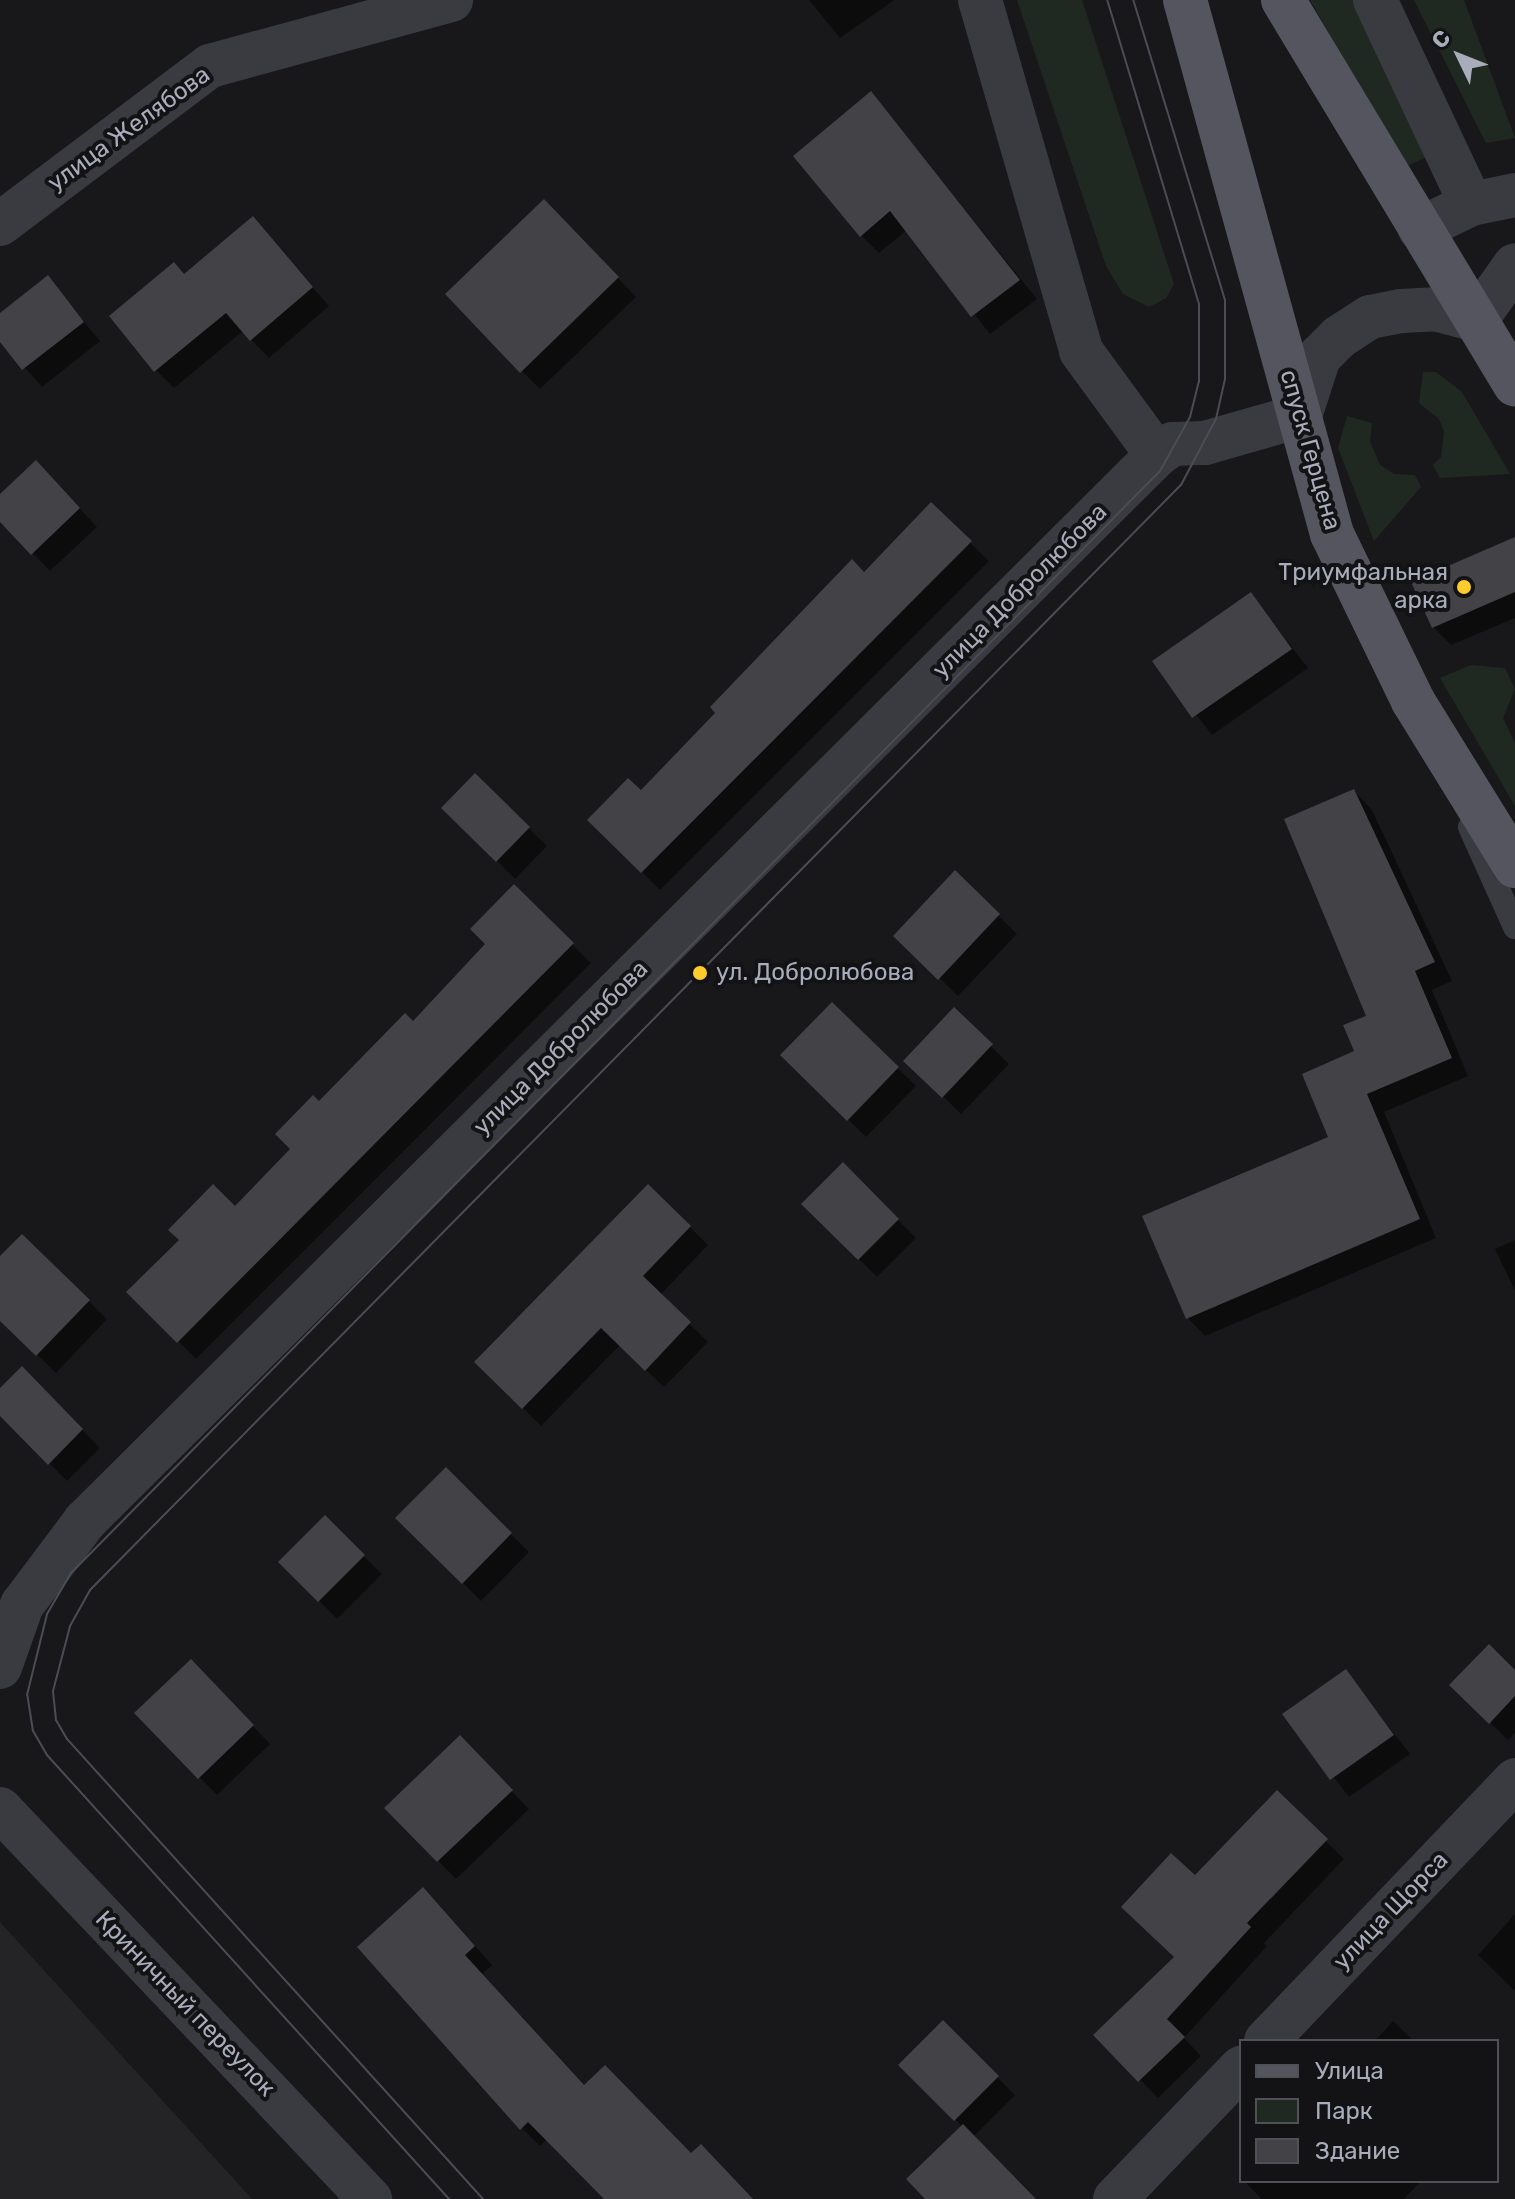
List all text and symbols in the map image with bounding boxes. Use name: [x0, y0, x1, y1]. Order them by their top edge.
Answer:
north arrow: [1419, 16, 1499, 96]
text: С: [1426, 24, 1456, 54]
street label: улица Желябова: [42, 60, 216, 198]
street label: спуск Герцена: [1273, 366, 1347, 534]
street label: улица Добролюбова: [927, 498, 1113, 684]
place label: Триумфальная арка: [1278, 559, 1448, 615]
marker: Триумфальная арка: [1455, 578, 1473, 596]
street label: улица Добролюбова: [468, 955, 654, 1141]
place label: ул. Добролюбова: [716, 959, 914, 987]
marker: ул. Добролюбова: [691, 964, 709, 982]
street label: улица Щорса: [1328, 1846, 1454, 1976]
street label: Криничный переулок: [89, 1905, 281, 2103]
legend: [1239, 2039, 1499, 2183]
text: Улица: [1315, 2057, 1384, 2085]
text: Парк: [1315, 2097, 1373, 2125]
text: Здание: [1315, 2137, 1400, 2165]

